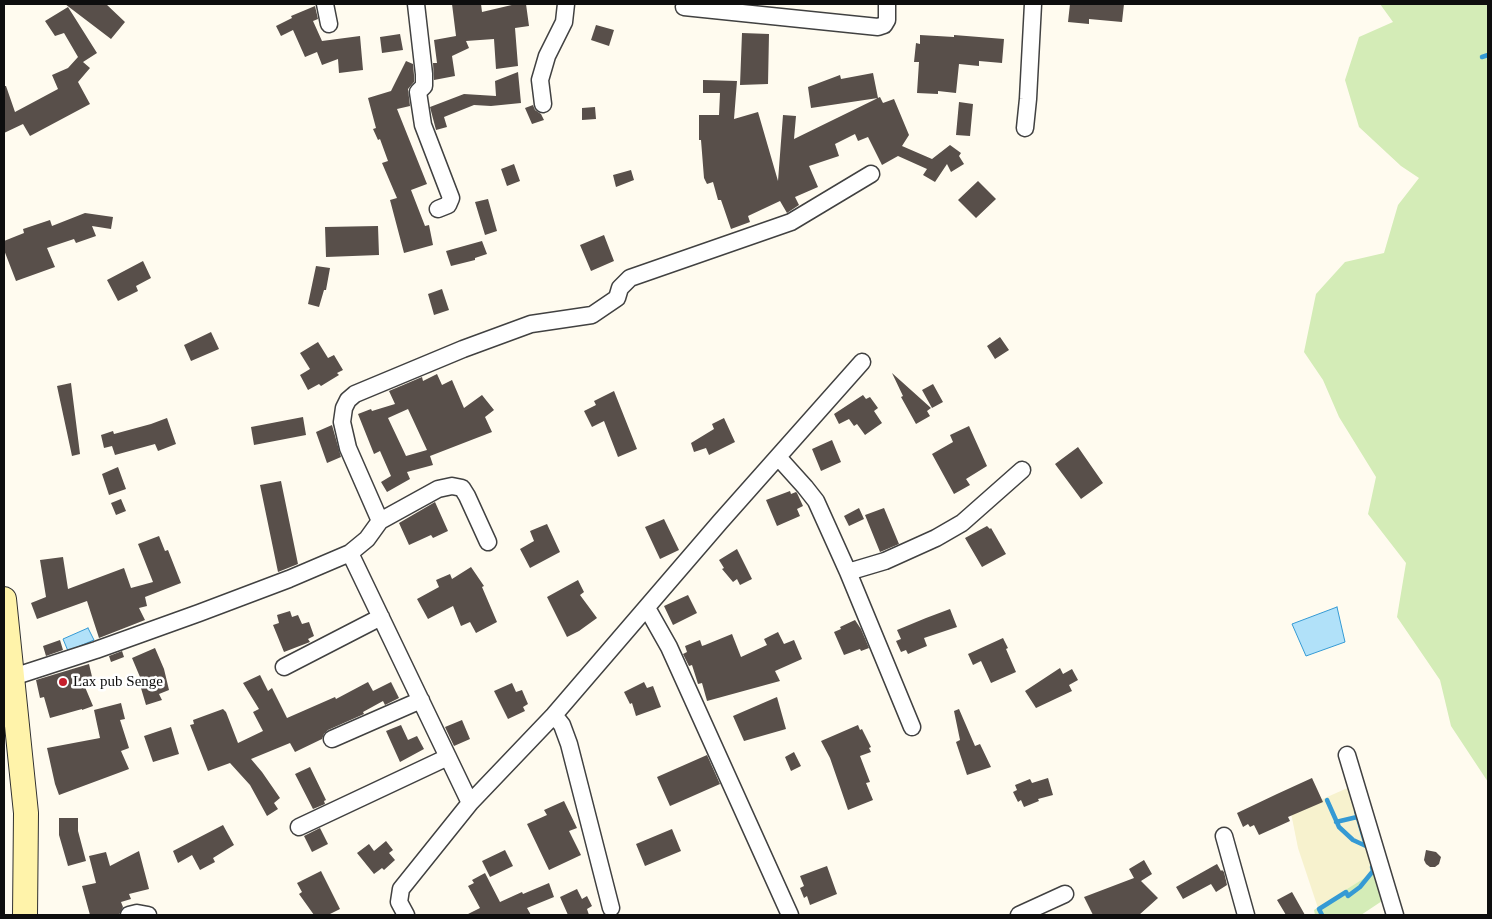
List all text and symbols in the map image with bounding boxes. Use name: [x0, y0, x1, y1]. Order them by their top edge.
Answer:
place label: Lax pub Senge: [73, 673, 163, 691]
marker: Lax pub Senge: [57, 676, 69, 688]

